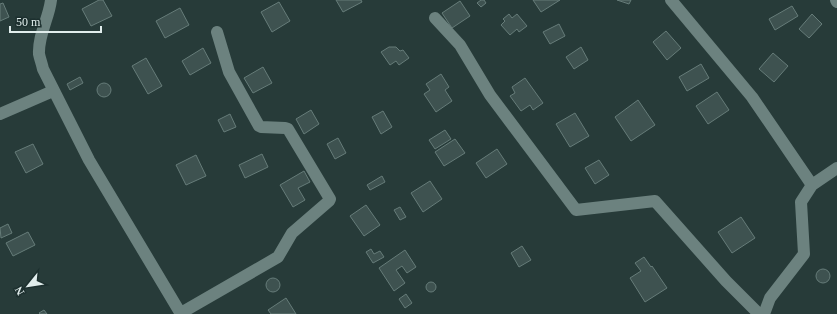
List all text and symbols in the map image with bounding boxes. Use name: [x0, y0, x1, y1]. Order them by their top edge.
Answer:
scale bar: [10, 8, 101, 34]
text: 50 m: [16, 15, 41, 29]
north arrow: [8, 266, 48, 306]
text: N: [12, 285, 27, 297]

